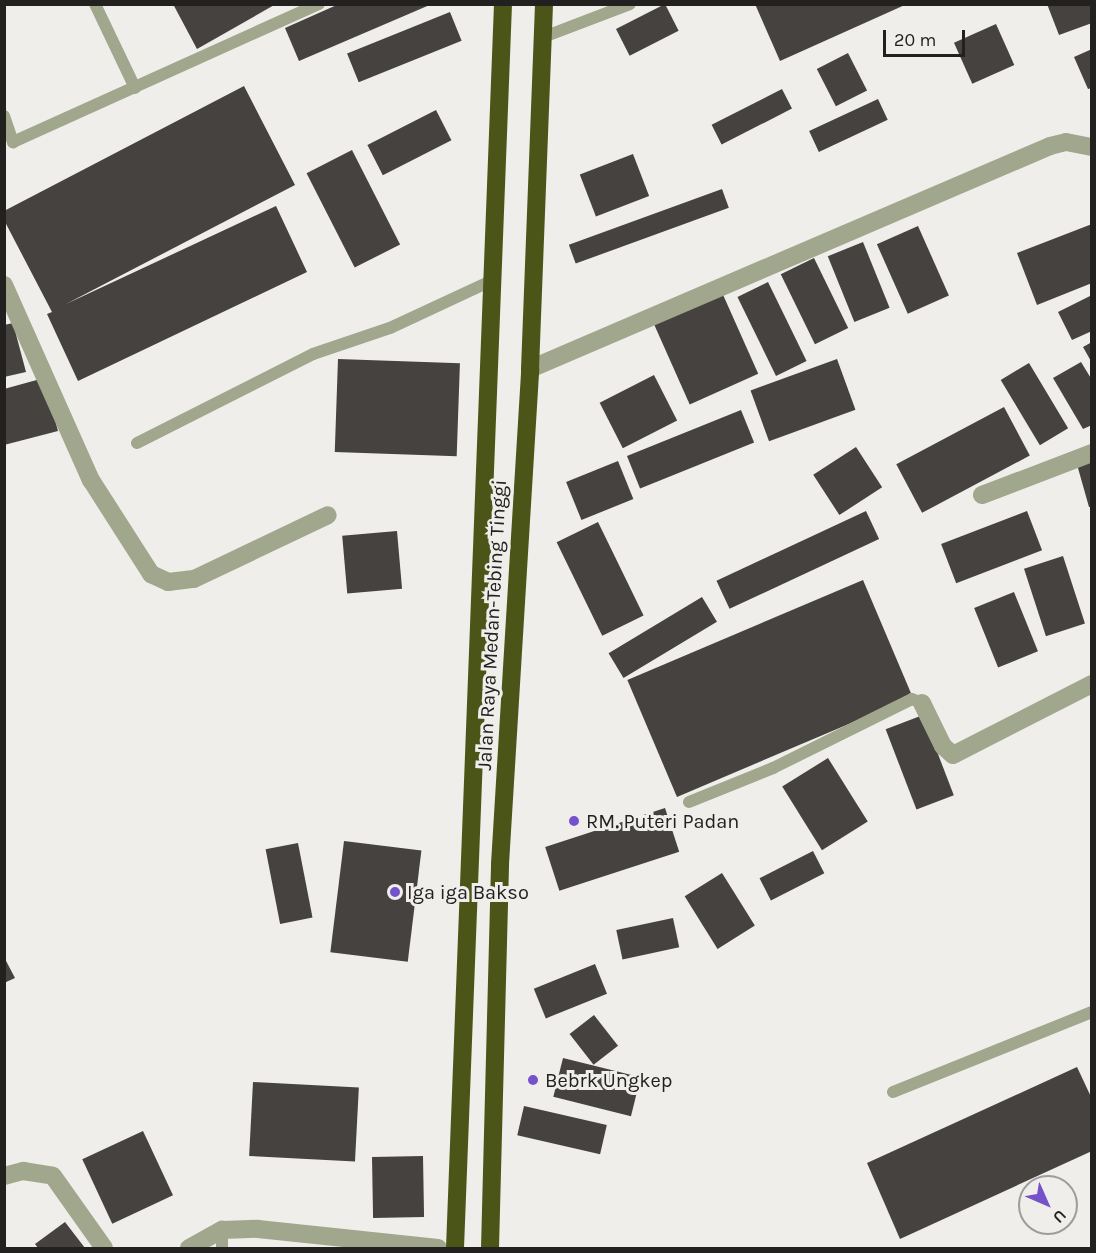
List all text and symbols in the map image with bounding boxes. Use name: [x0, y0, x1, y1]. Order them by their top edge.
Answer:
scale bar: [886, 18, 968, 56]
text: 20 m: [894, 29, 936, 51]
street label: Jalan Raya Medan-Tebing Tinggi: [472, 479, 512, 771]
place label: RM. Puteri Padan: [586, 809, 739, 833]
marker: RM. Puteri Padan: [567, 814, 581, 828]
place label: Iga iga Bakso: [407, 880, 529, 904]
marker: Iga iga Bakso: [388, 885, 402, 899]
place label: Bebrk Ungkep: [545, 1068, 672, 1092]
marker: Bebrk Ungkep: [526, 1073, 540, 1087]
north arrow: [1018, 1175, 1078, 1235]
text: U: [1049, 1206, 1070, 1227]

